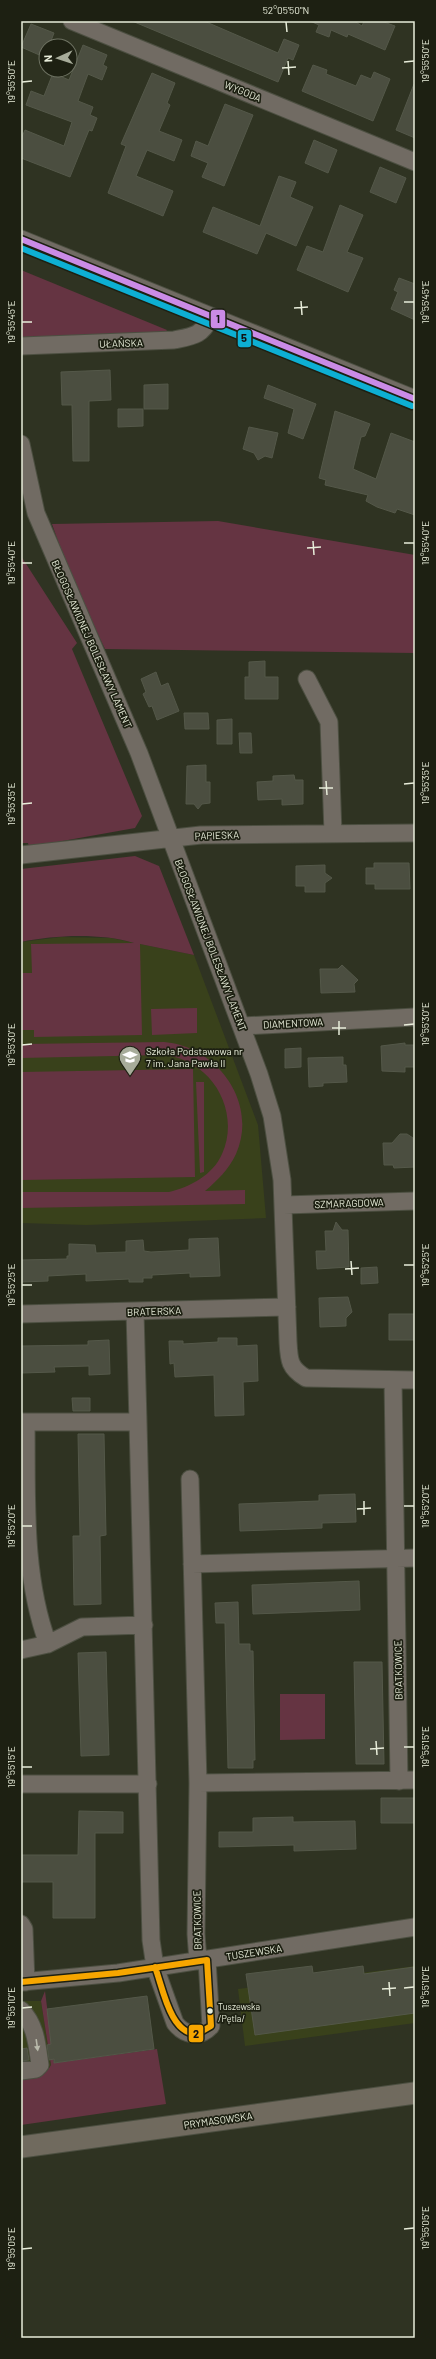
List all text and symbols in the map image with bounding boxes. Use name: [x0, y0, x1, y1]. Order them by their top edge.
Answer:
text: 52°05'50"N: [263, 4, 309, 16]
north arrow: [38, 38, 78, 78]
text: 19°55'50"E: [419, 39, 431, 83]
text: N: [41, 55, 54, 63]
text: 19°55'50"E: [5, 60, 17, 104]
street label: WYGODA: [223, 78, 263, 104]
text: 19°55'45"E: [419, 280, 431, 324]
text: 19°55'45"E: [5, 300, 17, 344]
line badge: 1: [210, 309, 226, 329]
text: 1: [216, 312, 220, 325]
line badge: 5: [237, 329, 252, 348]
text: 5: [241, 331, 247, 344]
street label: UŁAŃSKA: [99, 336, 143, 350]
text: 19°55'40"E: [419, 521, 431, 565]
text: 19°55'40"E: [5, 541, 17, 585]
street label: BŁOGOSŁAWIONEJ BOLESŁAWY LAMENT: [49, 558, 135, 730]
text: 19°55'35"E: [419, 761, 431, 805]
text: 19°55'35"E: [5, 782, 17, 826]
street label: PAPIESKA: [194, 828, 240, 842]
street label: BŁOGOSŁAWIONEJ BOLESŁAWY LAMENT: [173, 857, 249, 1033]
text: 19°55'30"E: [419, 1002, 431, 1046]
street label: DIAMENTOWA: [263, 1015, 323, 1031]
text: 19°55'30"E: [5, 1023, 17, 1067]
school or university icon: Szkoła Podstawowa nr 7 im. Jana Pawła II: [117, 1044, 143, 1077]
place label: Szkoła Podstawowa nr 7 im. Jana Pawła II: [146, 1045, 243, 1069]
street label: SZMARAGDOWA: [314, 1196, 384, 1210]
text: 19°55'25"E: [419, 1243, 431, 1287]
text: 19°55'25"E: [5, 1263, 17, 1307]
street label: BRATERSKA: [127, 1304, 181, 1318]
text: 19°55'20"E: [419, 1484, 431, 1528]
text: 19°55'20"E: [5, 1504, 17, 1548]
street label: BRATKOWICE: [391, 1640, 405, 1700]
text: 19°55'15"E: [419, 1726, 431, 1768]
text: 19°55'15"E: [5, 1746, 17, 1788]
street label: BRATKOWICE: [190, 1890, 204, 1950]
street label: TUSZEWSKA: [225, 1942, 283, 1962]
text: 19°55'10"E: [419, 1966, 431, 2008]
text: 19°55'10"E: [5, 1987, 17, 2029]
place label: Tuszewska /Pętla/: [218, 2001, 260, 2024]
marker: Tuszewska /Pętla/: [205, 2006, 215, 2016]
line badge: 2: [188, 2024, 204, 2043]
text: 2: [193, 2027, 199, 2040]
one-way arrow: [34, 2039, 40, 2051]
street label: PRYMASOWSKA: [183, 2109, 253, 2131]
text: 19°55'05"E: [419, 2206, 431, 2250]
text: 19°55'05"E: [5, 2227, 17, 2271]

